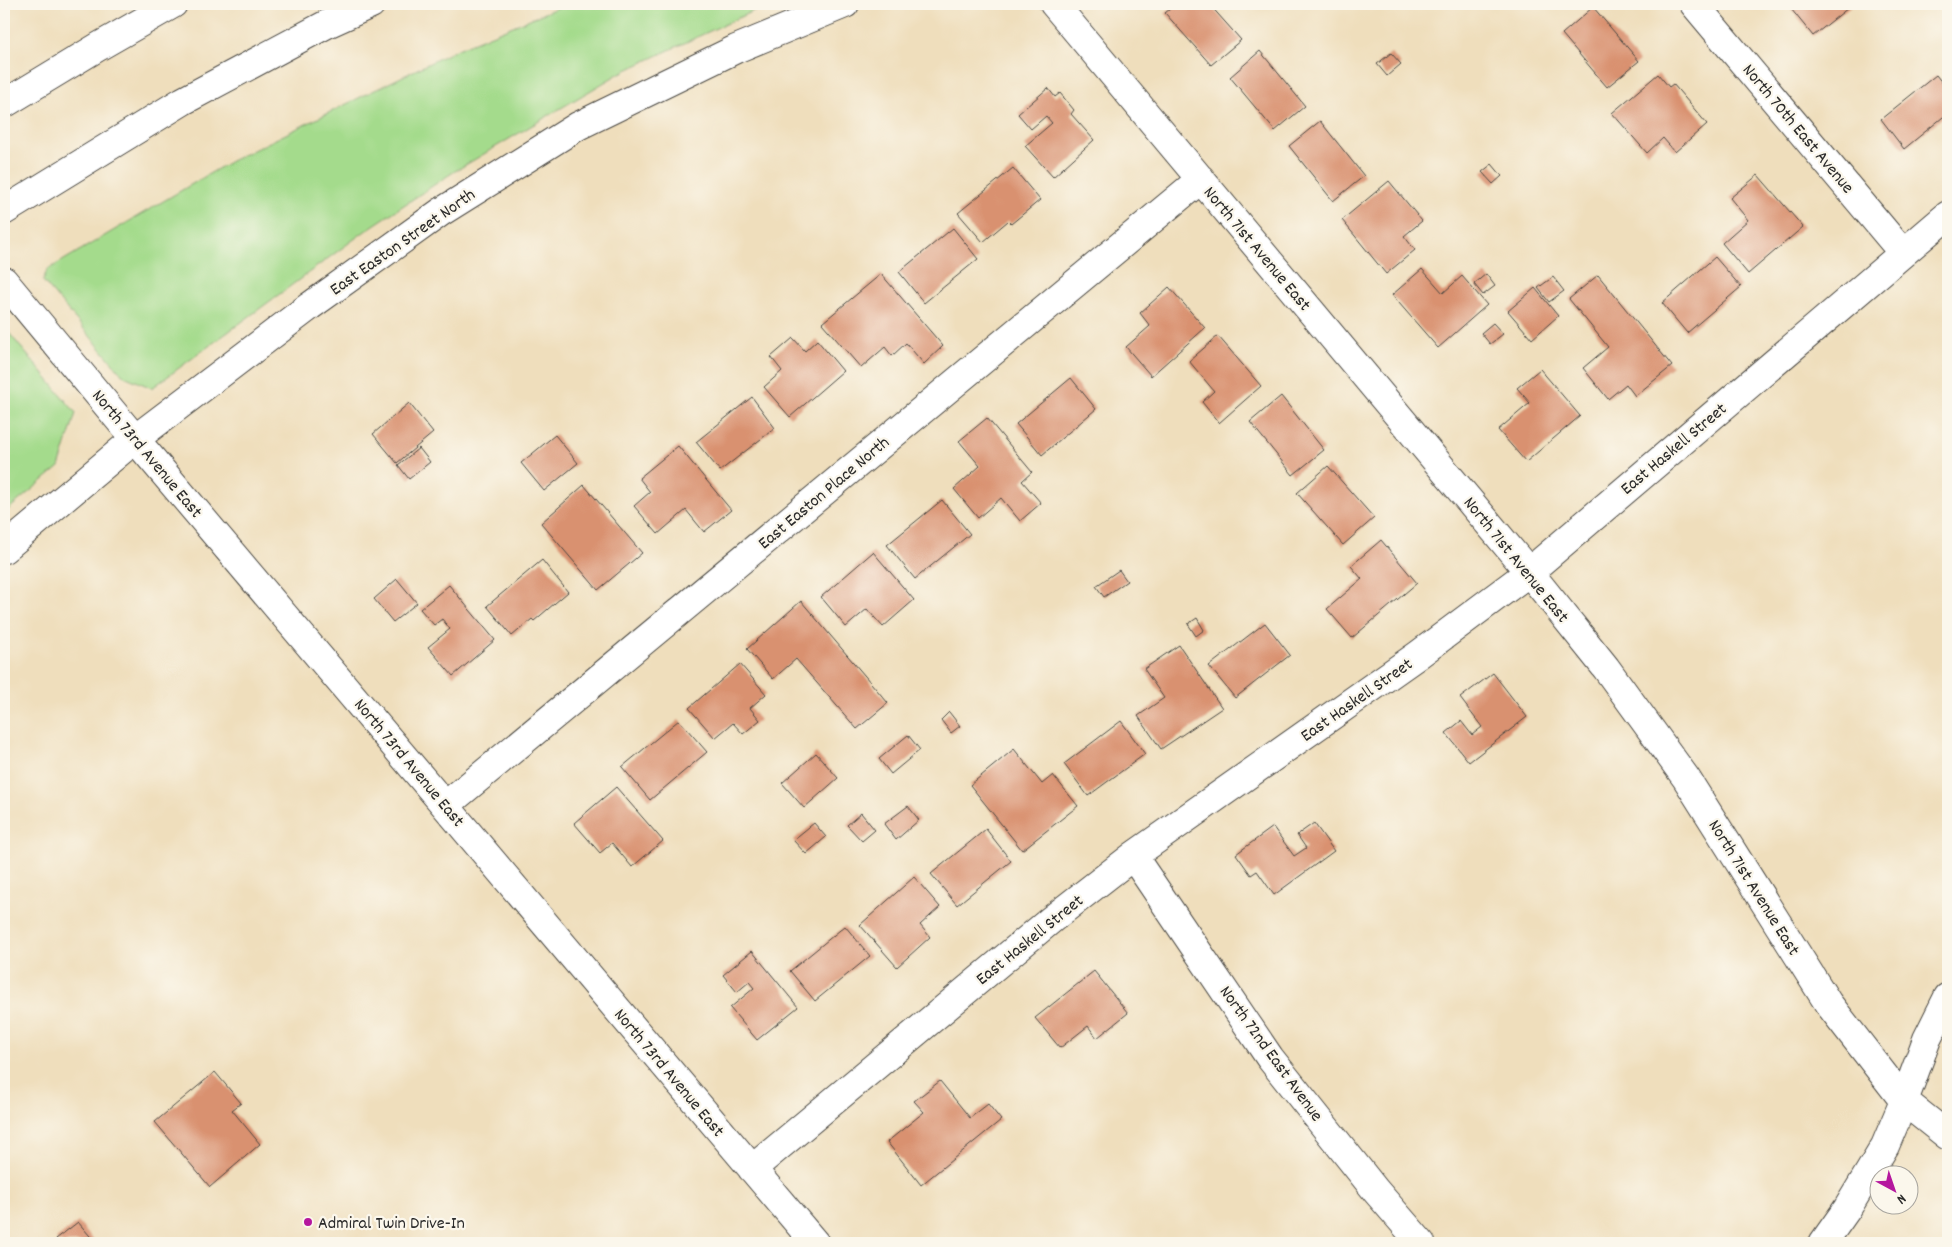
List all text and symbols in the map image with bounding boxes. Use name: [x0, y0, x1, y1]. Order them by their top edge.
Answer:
street label: North 70th East Avenue: [1735, 59, 1859, 200]
street label: North 71st Avenue East: [1196, 182, 1316, 318]
street label: East Easton Street North: [326, 183, 481, 303]
street label: North 73rd Avenue East: [85, 385, 208, 525]
street label: East Haskell Street: [1616, 398, 1733, 502]
street label: East Easton Place North: [753, 431, 896, 556]
street label: North 71st Avenue East: [1456, 492, 1574, 629]
street label: East Haskell Street: [1296, 653, 1419, 749]
street label: North 73rd Avenue East: [347, 694, 470, 834]
street label: North 71st Avenue East: [1701, 816, 1805, 961]
street label: East Haskell Street: [971, 889, 1090, 992]
street label: North 72nd East Avenue: [1212, 981, 1328, 1128]
street label: North 73rd Avenue East: [607, 1004, 730, 1144]
north arrow: [1870, 1164, 1920, 1214]
text: N: [1892, 1189, 1910, 1208]
place label: Admiral Twin Drive-In: [318, 1212, 465, 1237]
marker: Admiral Twin Drive-In: [302, 1216, 314, 1228]

